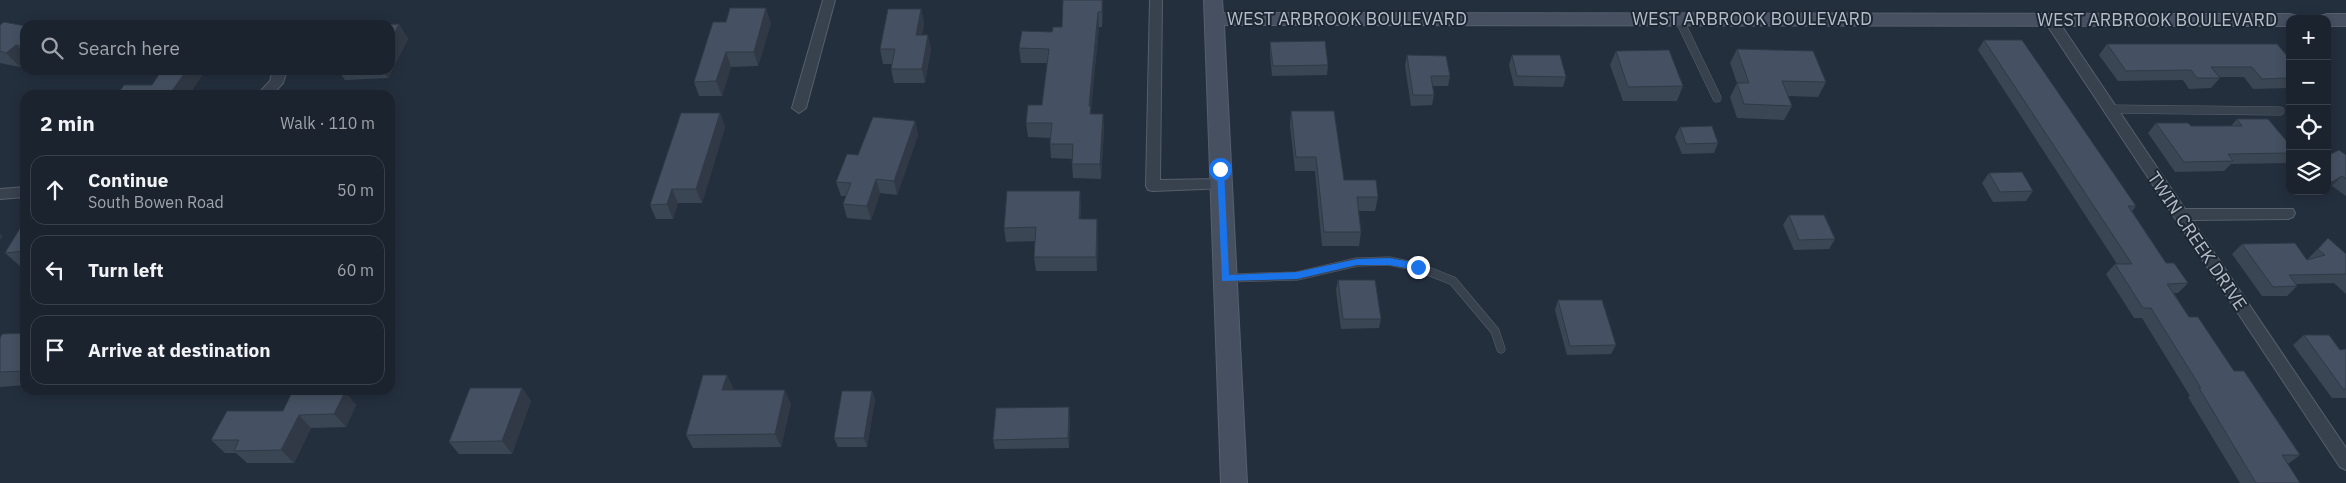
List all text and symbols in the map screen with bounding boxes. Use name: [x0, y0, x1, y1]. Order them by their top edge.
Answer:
street label: WEST ARBROOK BOULEVARD: [1227, 7, 1467, 30]
street label: WEST ARBROOK BOULEVARD: [1632, 7, 1872, 30]
street label: WEST ARBROOK BOULEVARD: [2037, 8, 2277, 31]
map controls: [2286, 15, 2331, 195]
button: +: [2286, 15, 2331, 60]
search box: [20, 20, 395, 75]
icon: search: [38, 34, 66, 62]
text: Search here: [78, 36, 180, 60]
button: −: [2286, 60, 2331, 105]
button: locate: [2286, 105, 2331, 150]
text: 2 min: [40, 109, 95, 137]
text: Walk · 110 m: [280, 113, 375, 133]
button: layers: [2286, 150, 2331, 195]
route start: [1209, 158, 1232, 181]
street label: TWIN CREEK DRIVE: [2142, 167, 2252, 314]
text: Continue: [88, 168, 168, 192]
icon: ahead: [41, 176, 69, 204]
text: 50 m: [337, 180, 374, 200]
text: South Bowen Road: [88, 192, 224, 212]
icon: left: [41, 256, 69, 284]
route end: [1407, 256, 1430, 279]
text: Turn left: [88, 258, 164, 282]
text: 60 m: [337, 260, 374, 280]
icon: arrive: [41, 336, 69, 364]
text: Arrive at destination: [88, 338, 271, 362]

